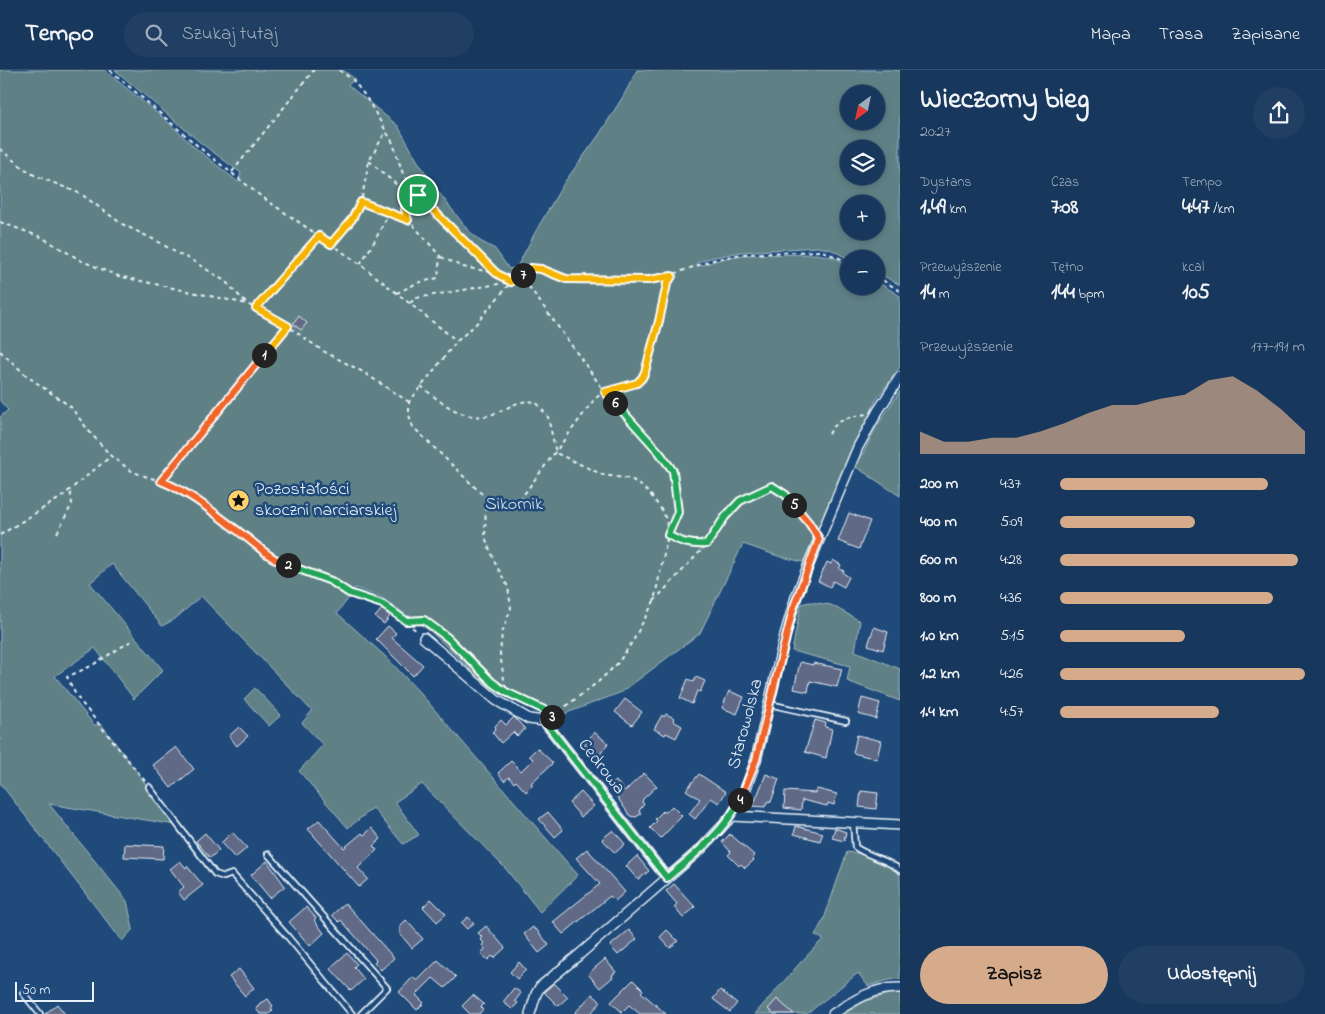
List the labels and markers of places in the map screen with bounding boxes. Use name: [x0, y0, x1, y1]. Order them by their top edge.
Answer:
pin: [397, 174, 439, 216]
pin: 7: [510, 262, 536, 288]
pin: 1: [252, 342, 276, 368]
pin: 6: [602, 390, 628, 416]
place label: Pozostałości skoczni narciarskiej: [255, 477, 397, 524]
place icon: Pozostałości skoczni narciarskiej: [227, 488, 251, 512]
pin: 5: [782, 492, 806, 518]
pin: 2: [276, 552, 300, 578]
pin: 3: [540, 704, 564, 730]
pin: 4: [728, 788, 752, 812]

